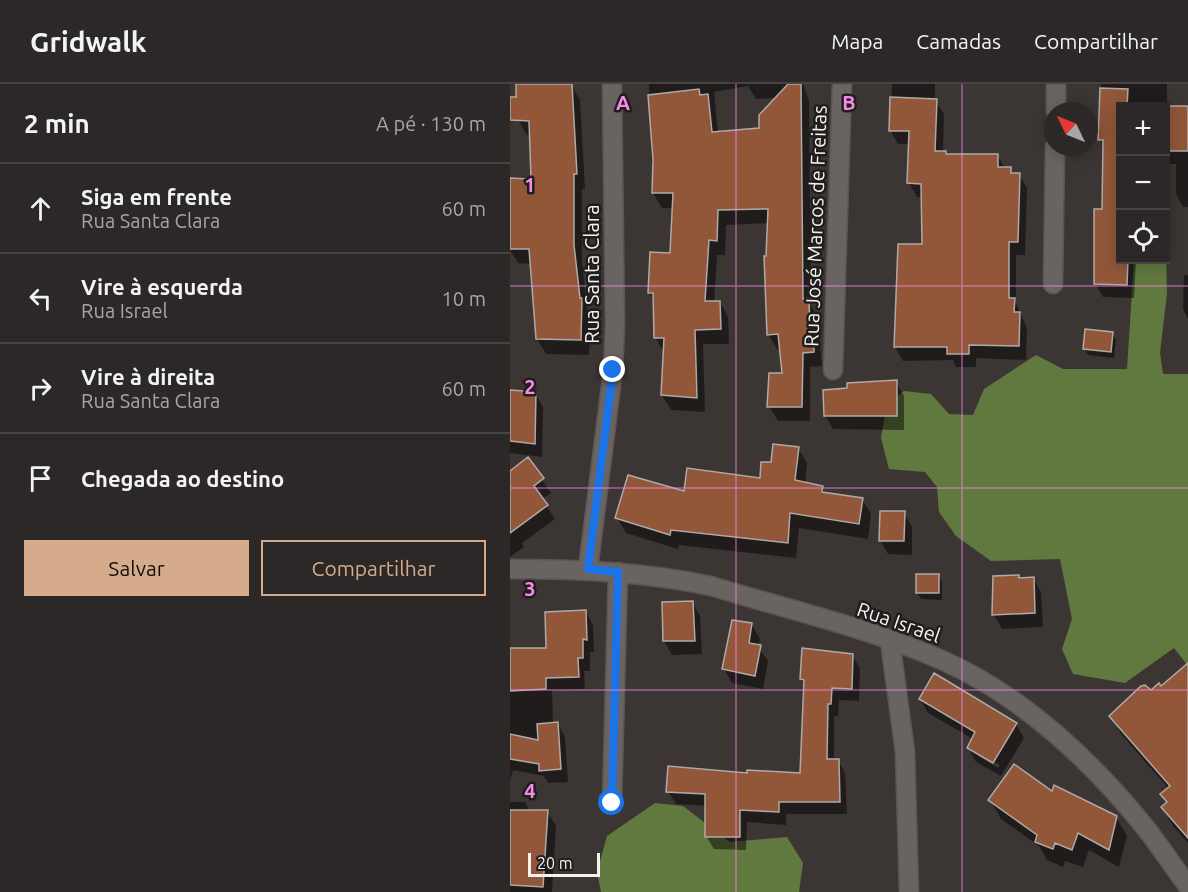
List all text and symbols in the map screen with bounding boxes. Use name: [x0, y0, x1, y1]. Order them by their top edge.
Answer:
text: Gridwalk: [30, 26, 147, 57]
text: Mapa: [831, 29, 883, 53]
text: Camadas: [916, 29, 1001, 53]
text: Compartilhar: [1034, 29, 1158, 53]
text: A: [616, 91, 630, 114]
text: B: [842, 91, 856, 114]
north arrow: [1044, 102, 1098, 156]
map controls: [1116, 102, 1170, 264]
button: +: [1116, 102, 1170, 156]
street label: Rua José Marcos de Freitas: [799, 105, 831, 347]
text: 2 min: [24, 109, 90, 138]
text: A pé · 130 m: [376, 112, 486, 135]
button: −: [1116, 156, 1170, 210]
text: 1: [524, 173, 536, 196]
text: Siga em frente: [81, 184, 232, 209]
icon: ahead: [24, 192, 57, 225]
text: 60 m: [442, 197, 486, 220]
street label: Rua Santa Clara: [580, 204, 603, 344]
text: Rua Santa Clara: [81, 209, 220, 232]
button: locate: [1116, 210, 1170, 264]
text: Vire à esquerda: [81, 274, 243, 299]
icon: left: [24, 282, 57, 315]
text: 10 m: [442, 287, 486, 310]
text: Rua Israel: [81, 299, 168, 322]
route end: [599, 356, 625, 382]
text: Vire à direita: [81, 364, 215, 389]
icon: right: [24, 372, 57, 405]
text: 2: [524, 375, 536, 398]
text: 60 m: [442, 377, 486, 400]
text: Rua Santa Clara: [81, 389, 220, 412]
icon: arrive: [24, 462, 57, 495]
text: Chegada ao destino: [81, 466, 284, 491]
button: Salvar: [24, 540, 249, 596]
button: Compartilhar: [261, 540, 486, 596]
text: 3: [524, 577, 536, 600]
street label: Rua Israel: [854, 597, 944, 647]
text: 4: [524, 779, 536, 802]
route start: [598, 789, 624, 815]
scale bar: [528, 850, 600, 878]
text: 20 m: [537, 854, 573, 872]

